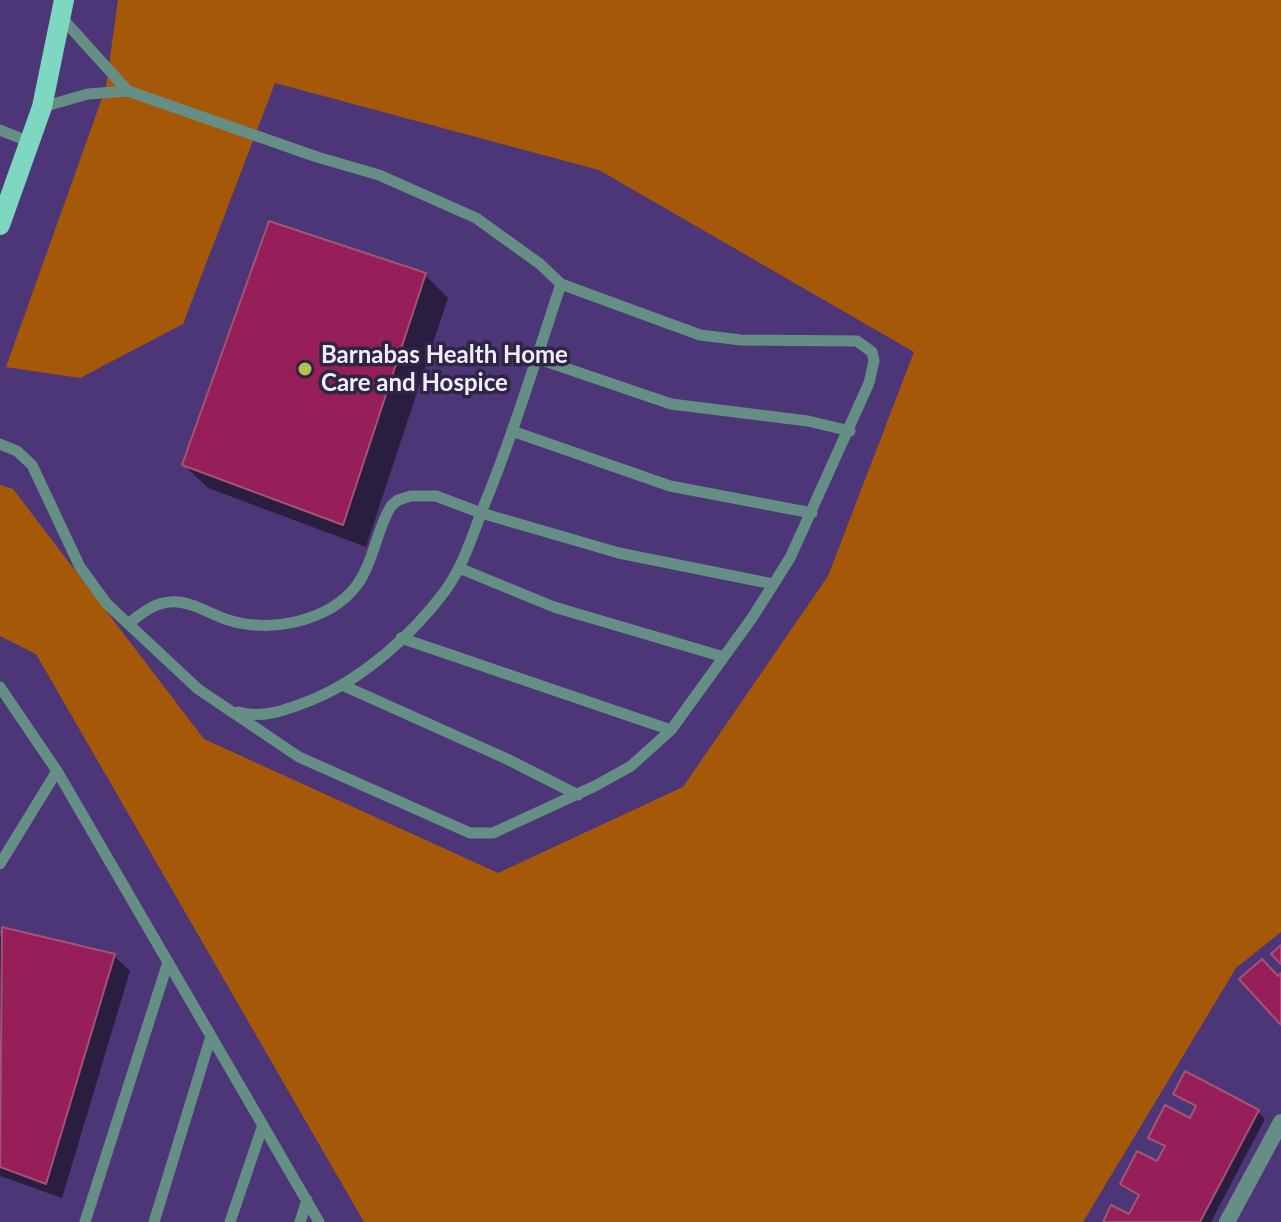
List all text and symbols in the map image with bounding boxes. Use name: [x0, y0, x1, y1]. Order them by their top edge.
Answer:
place label: Barnabas Health Home Care and Hospice: [321, 341, 568, 397]
marker: Barnabas Health Home Care and Hospice: [296, 360, 314, 378]

